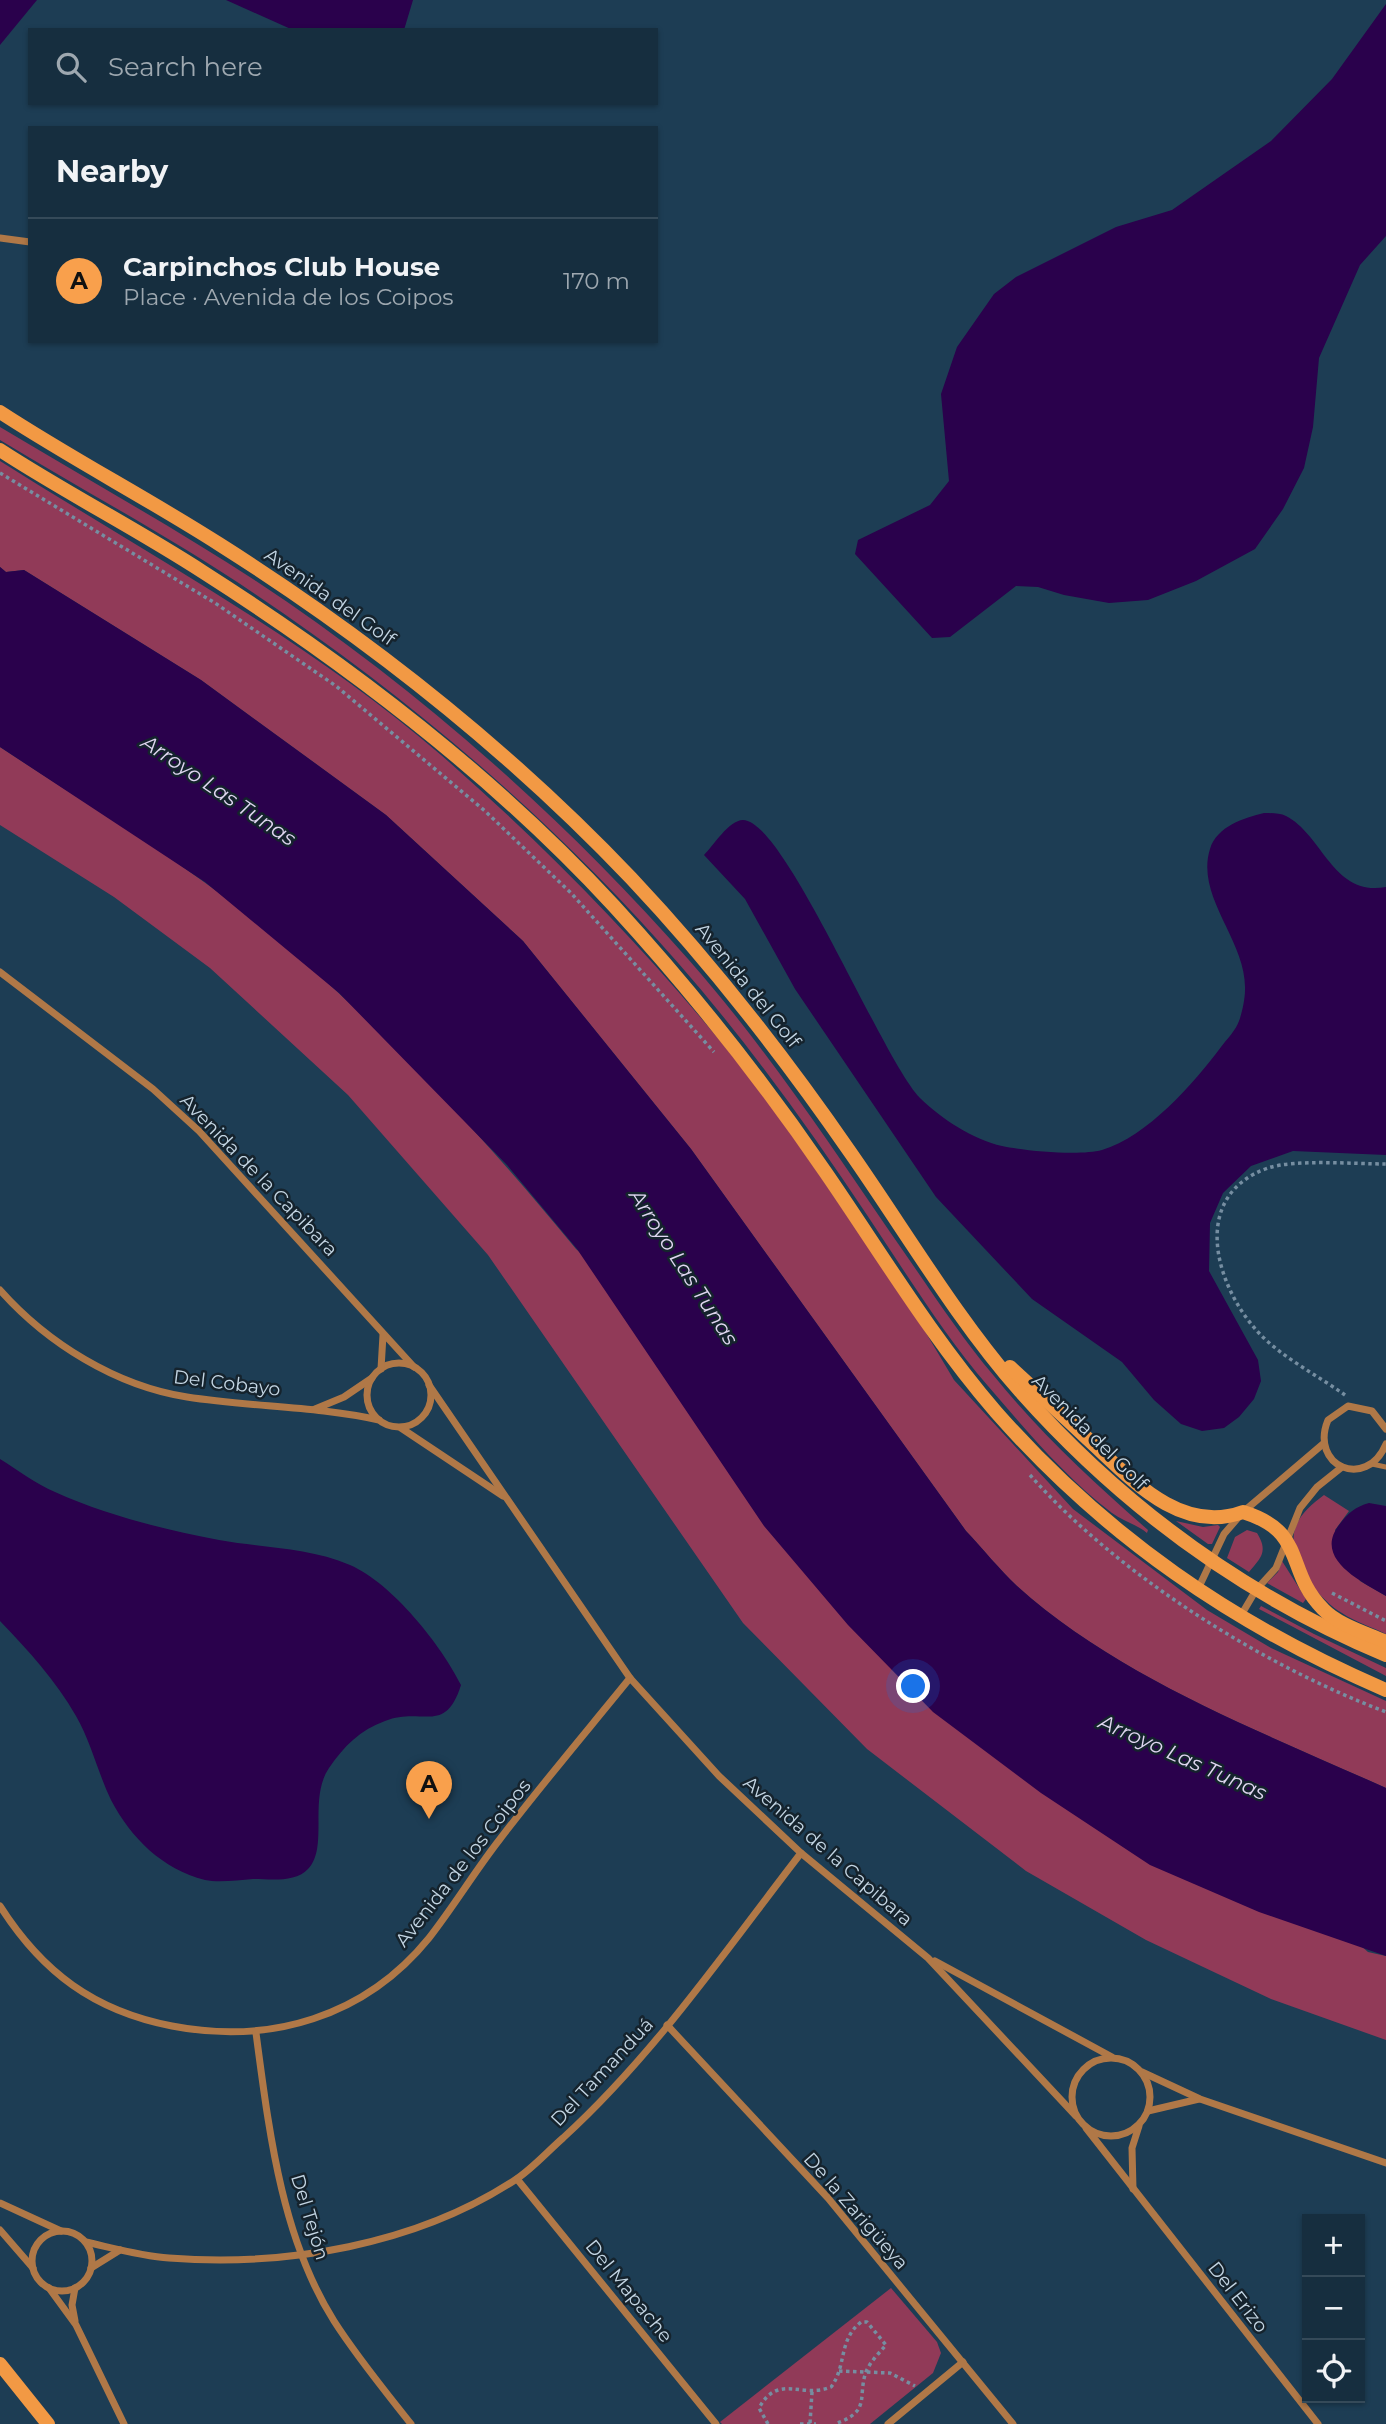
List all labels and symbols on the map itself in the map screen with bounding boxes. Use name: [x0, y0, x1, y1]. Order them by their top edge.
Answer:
street label: Avenida del Golf: [260, 543, 401, 652]
water label: Arroyo Las Tunas: [135, 728, 301, 851]
street label: Avenida del Golf: [691, 918, 806, 1053]
street label: Avenida de la Capibara: [175, 1089, 343, 1261]
water label: Arroyo Las Tunas: [623, 1183, 744, 1350]
street label: Del Cobayo: [172, 1365, 282, 1401]
street label: Avenida del Golf: [1027, 1369, 1154, 1496]
your location: [896, 1669, 930, 1703]
water label: Arroyo Las Tunas: [1093, 1708, 1271, 1805]
pin: A: [406, 1761, 452, 1819]
street label: Avenida de la Capibara: [739, 1771, 917, 1931]
street label: Avenida de los Coipos: [390, 1775, 536, 1951]
street label: Del Tamanduá: [546, 2013, 658, 2131]
street label: De la Zarigüeya: [799, 2148, 913, 2274]
street label: Del Tejón: [286, 2171, 334, 2263]
street label: Del Mapache: [581, 2235, 677, 2347]
street label: Del Erizo: [1203, 2257, 1273, 2337]

